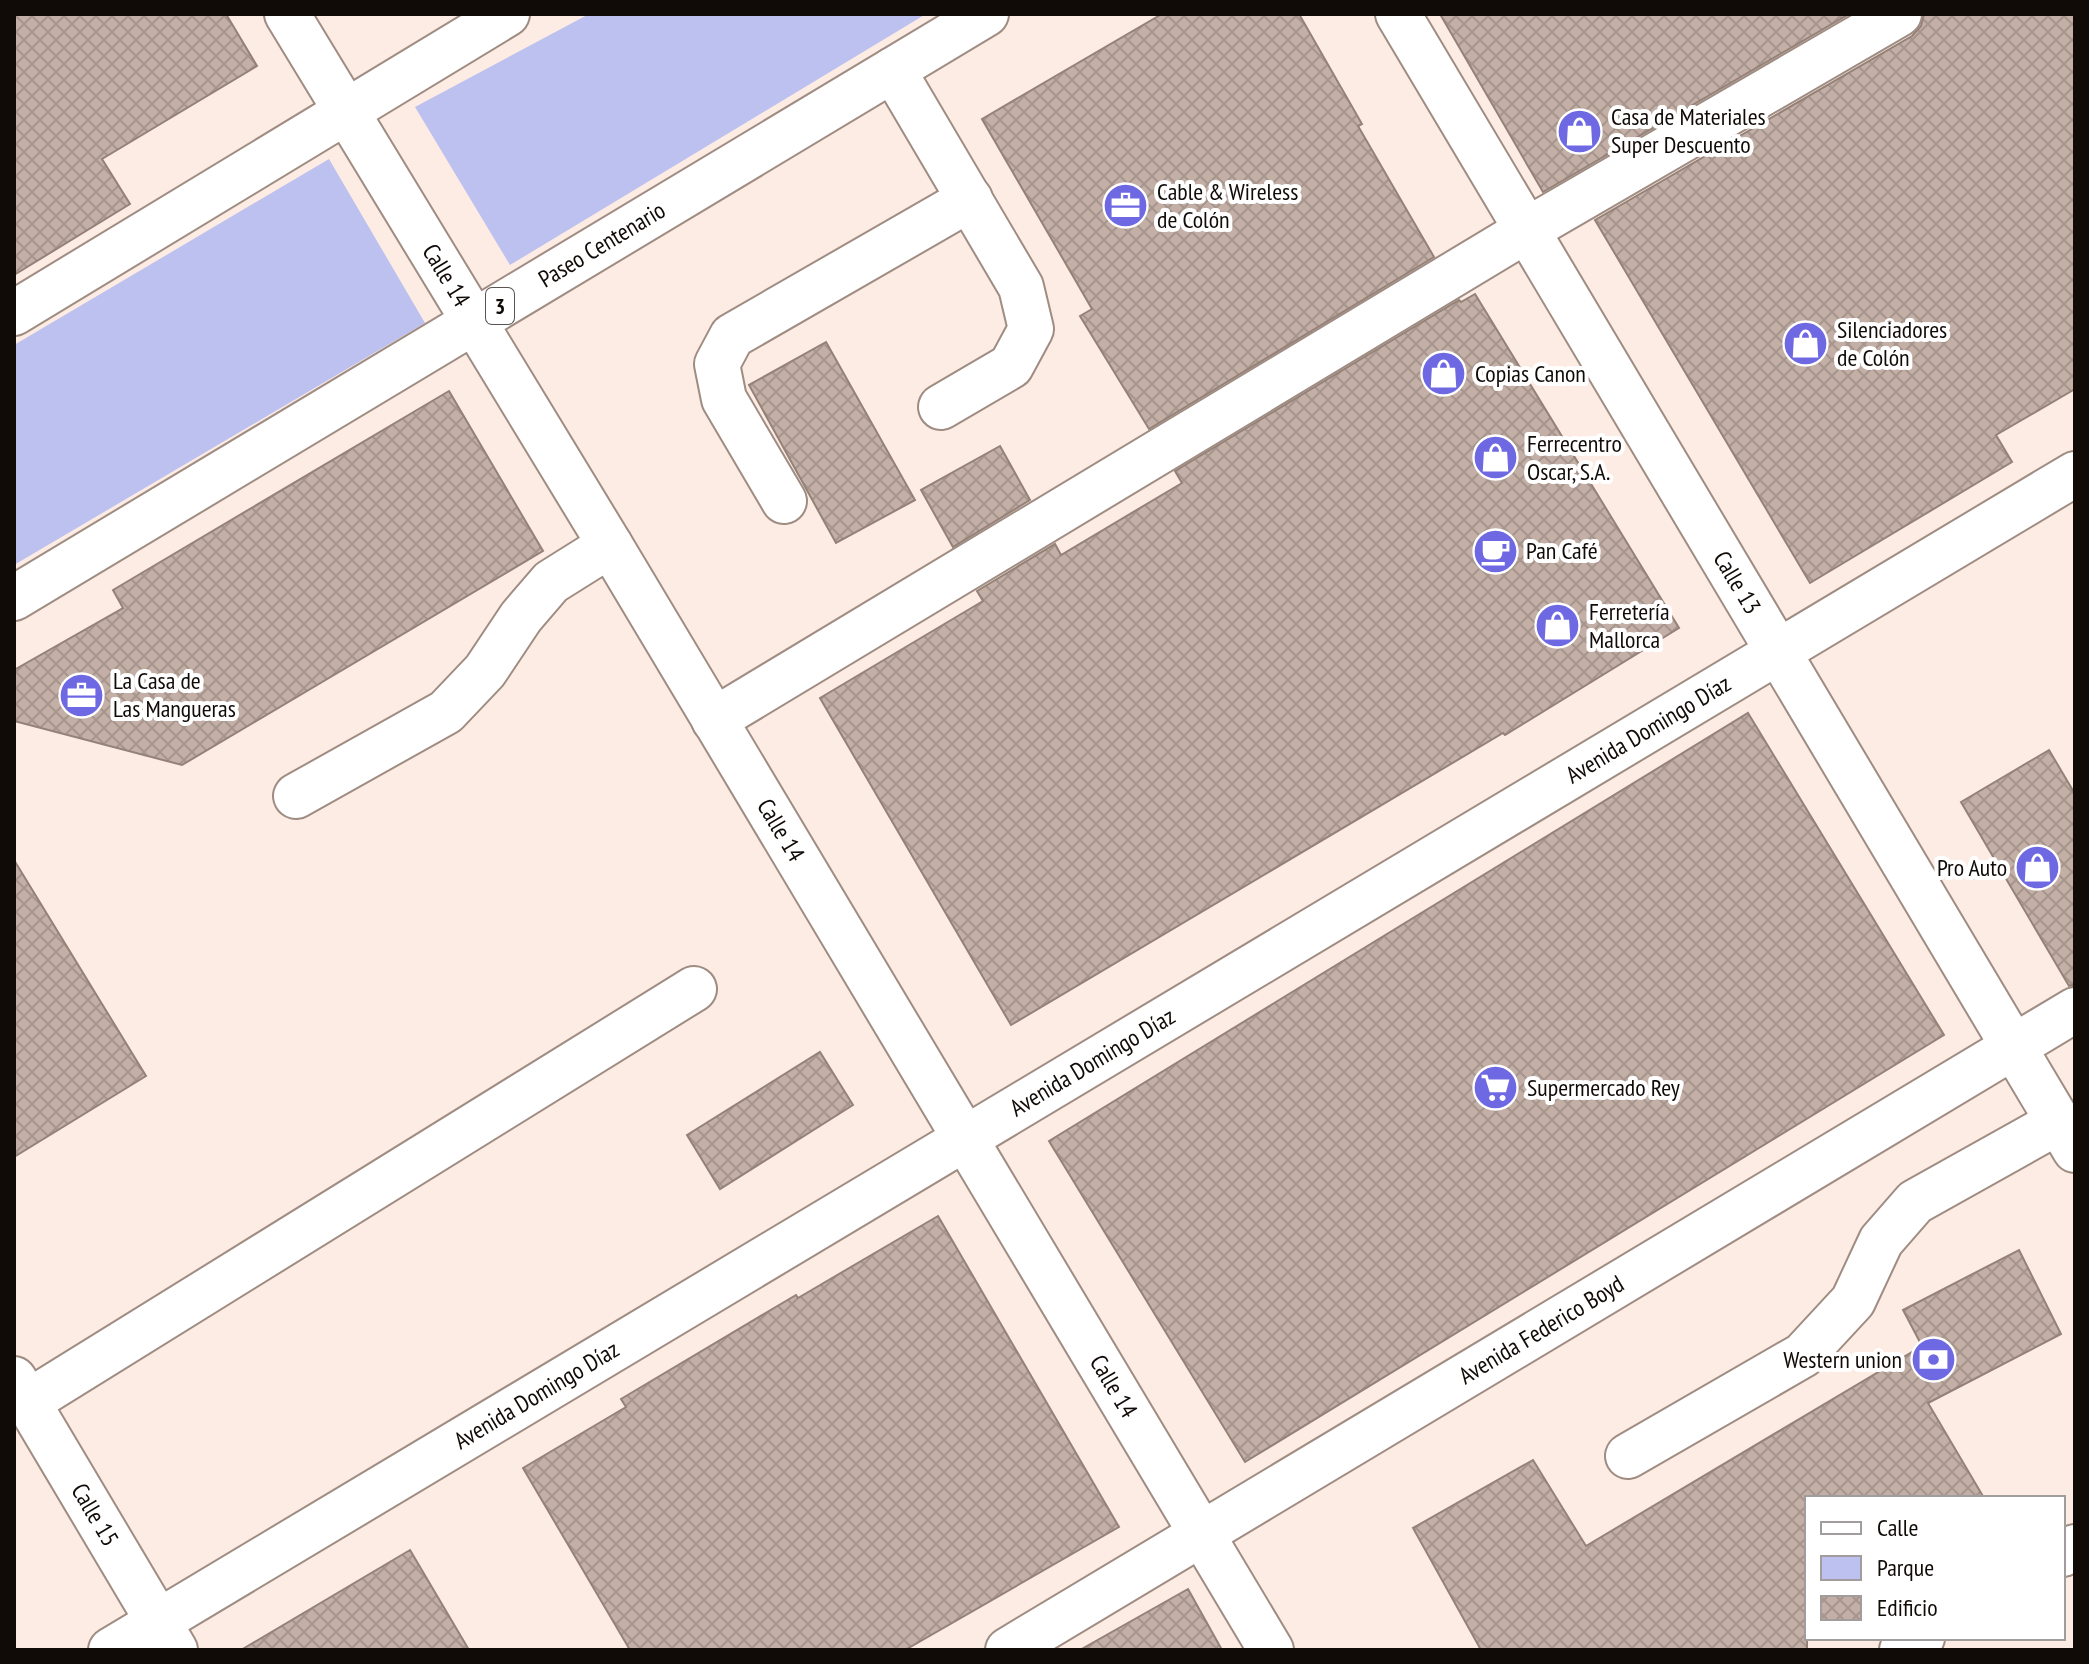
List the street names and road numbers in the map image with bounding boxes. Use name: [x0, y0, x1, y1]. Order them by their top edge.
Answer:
street label: Paseo Centenario: [533, 194, 671, 294]
street label: Calle 14: [416, 238, 477, 312]
road number: 3: [486, 288, 514, 324]
street label: Calle 13: [1707, 545, 1768, 620]
street label: Avenida Domingo Díaz: [1560, 668, 1736, 790]
street label: Calle 14: [750, 793, 812, 867]
street label: Avenida Domingo Díaz: [1004, 1001, 1180, 1123]
street label: Avenida Federico Boyd: [1453, 1268, 1629, 1391]
street label: Avenida Domingo Díaz: [448, 1333, 624, 1456]
street label: Calle 14: [1083, 1349, 1145, 1424]
street label: Calle 15: [64, 1477, 126, 1552]

